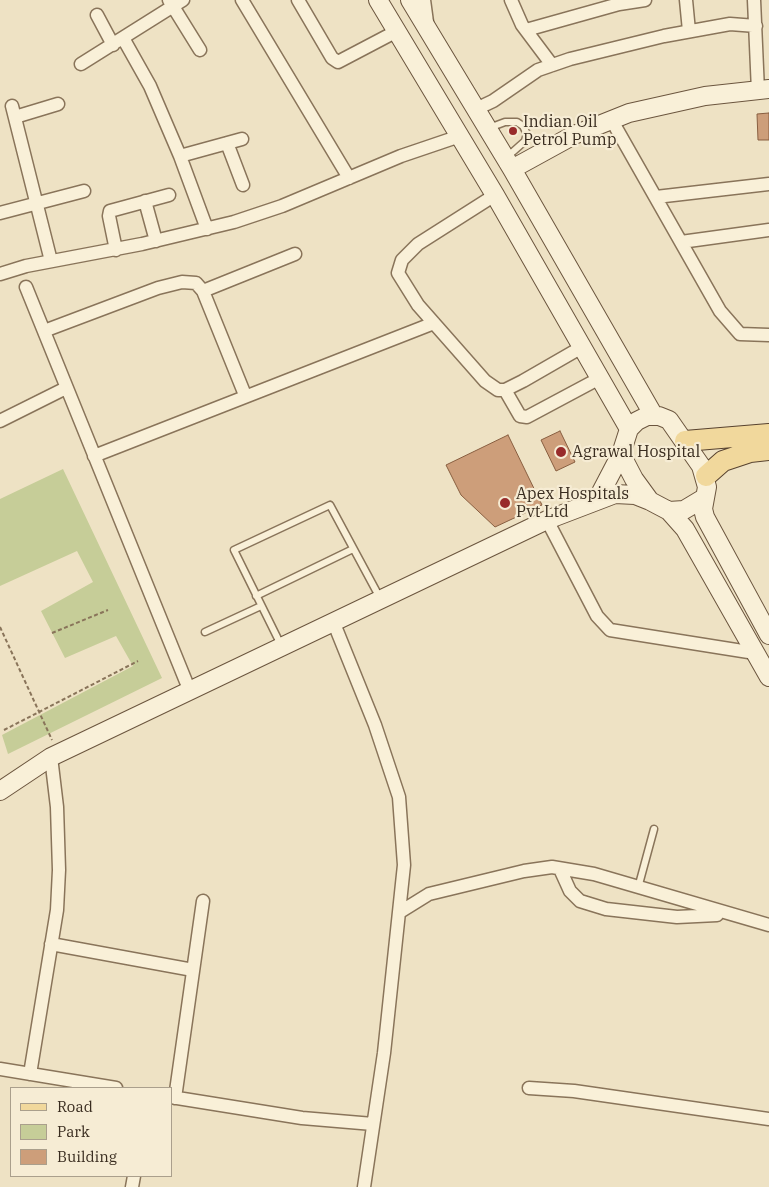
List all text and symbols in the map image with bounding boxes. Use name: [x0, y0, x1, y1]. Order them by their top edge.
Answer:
place label: Indian Oil Petrol Pump: [523, 112, 616, 150]
marker: Indian Oil Petrol Pump: [507, 125, 519, 137]
place label: Agrawal Hospital: [572, 442, 700, 462]
marker: Agrawal Hospital: [554, 445, 568, 459]
place label: Apex Hospitals Pvt Ltd: [516, 484, 629, 522]
marker: Apex Hospitals Pvt Ltd: [498, 496, 512, 510]
legend: [10, 1087, 172, 1177]
text: Road: [57, 1097, 93, 1116]
text: Park: [57, 1122, 90, 1141]
text: Building: [57, 1147, 117, 1166]

